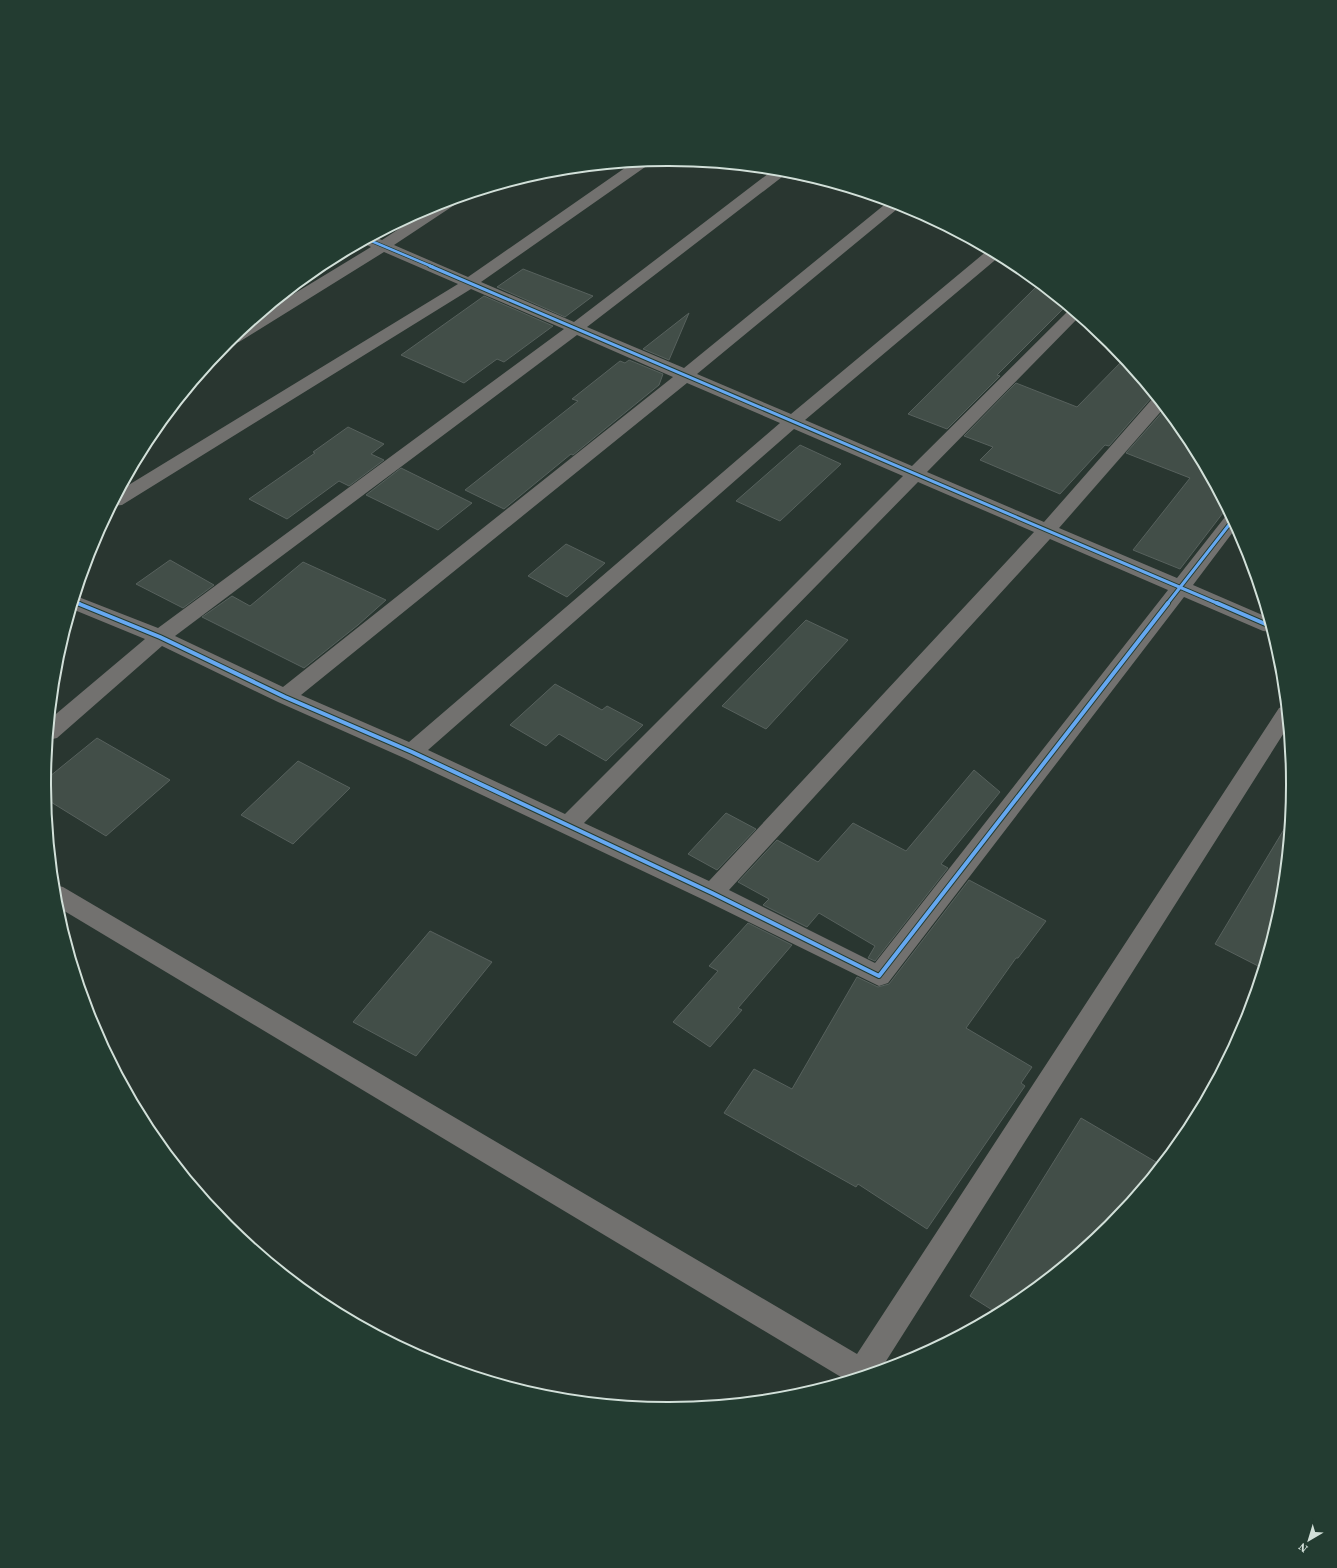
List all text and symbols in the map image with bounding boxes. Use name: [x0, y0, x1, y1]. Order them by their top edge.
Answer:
north arrow: [1289, 1520, 1329, 1560]
text: N: [1295, 1539, 1311, 1556]

